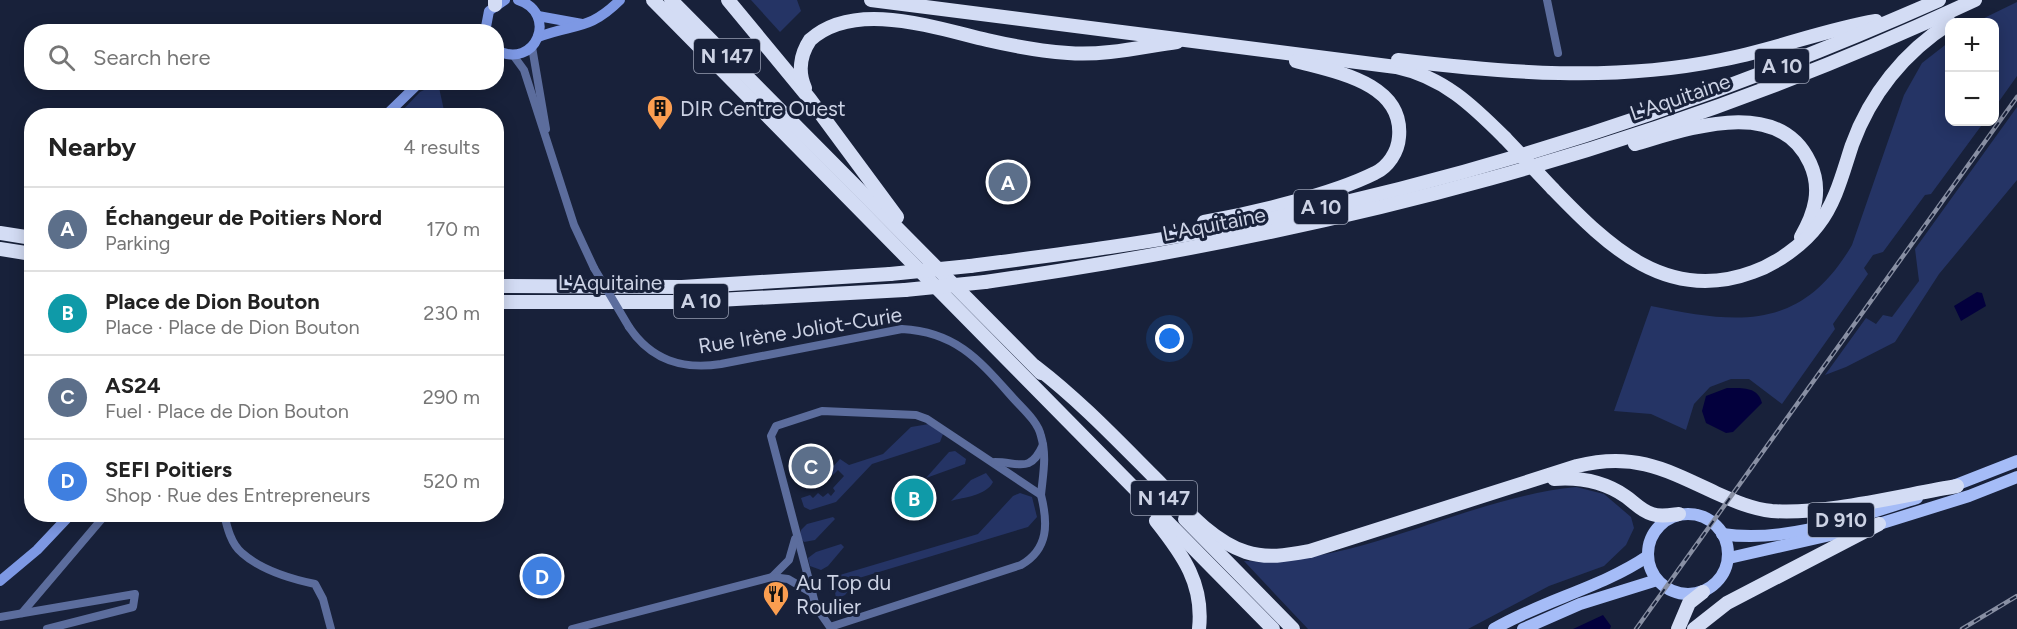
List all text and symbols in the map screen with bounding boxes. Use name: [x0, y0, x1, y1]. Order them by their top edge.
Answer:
map controls: [1945, 18, 1999, 126]
button: +: [1945, 18, 1999, 72]
search box: [24, 24, 504, 90]
road number: N 147: [694, 39, 760, 73]
icon: search: [45, 41, 78, 74]
text: Search here: [93, 44, 211, 71]
road number: A 10: [1755, 49, 1809, 83]
street label: L'Aquitaine: [1626, 68, 1734, 126]
button: −: [1945, 72, 1999, 126]
building icon: DIR Centre Ouest: [645, 93, 675, 131]
place label: DIR Centre Ouest: [680, 96, 846, 121]
text: Nearby: [48, 131, 136, 163]
text: 4 results: [403, 135, 480, 159]
pin: A: [988, 160, 1028, 204]
road number: A 10: [1294, 190, 1348, 224]
street label: L'Aquitaine: [1160, 202, 1268, 246]
text: Échangeur de Poitiers Nord: [105, 204, 382, 231]
text: A: [60, 217, 75, 241]
text: 170 m: [426, 217, 480, 241]
text: Parking: [105, 231, 171, 255]
street label: L'Aquitaine: [558, 270, 662, 295]
road number: A 10: [674, 284, 728, 318]
text: Place de Dion Bouton: [105, 288, 320, 315]
text: B: [61, 301, 74, 325]
text: 230 m: [423, 301, 480, 325]
street label: Rue Irène Joliot-Curie: [696, 302, 904, 358]
text: Place · Place de Dion Bouton: [105, 315, 360, 339]
your location: [1155, 324, 1184, 353]
text: AS24: [105, 372, 161, 399]
text: C: [60, 385, 75, 409]
text: 290 m: [423, 385, 480, 409]
text: Fuel · Place de Dion Bouton: [105, 399, 349, 423]
pin: C: [792, 444, 830, 488]
text: SEFI Poitiers: [105, 456, 232, 483]
text: D: [61, 469, 75, 493]
text: 520 m: [423, 469, 480, 493]
pin: B: [894, 476, 934, 520]
road number: N 147: [1131, 481, 1197, 515]
text: Shop · Rue des Entrepreneurs: [105, 483, 370, 507]
road number: D 910: [1808, 503, 1874, 537]
pin: D: [522, 554, 562, 598]
place label: Au Top du Roulier: [796, 570, 891, 619]
restaurant icon: Au Top du Roulier: [761, 579, 791, 617]

